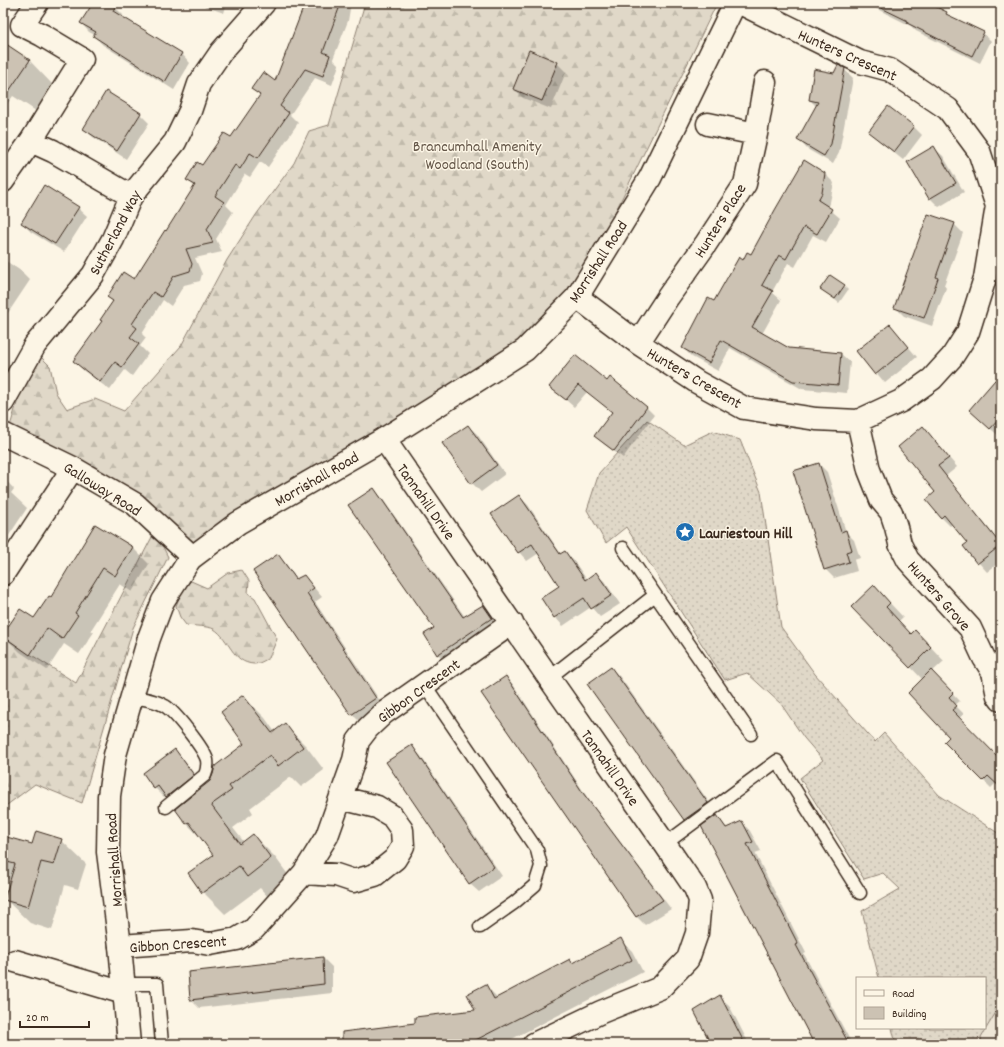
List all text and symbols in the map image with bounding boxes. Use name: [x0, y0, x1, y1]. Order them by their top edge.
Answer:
street label: Hunters Crescent: [794, 24, 900, 88]
park label: Brancumhall Amenity Woodland (South): [413, 136, 542, 177]
street label: Hunters Place: [689, 180, 753, 263]
street label: Sutherland Way: [84, 186, 148, 280]
street label: Morrishall Road: [564, 217, 634, 308]
street label: Hunters Crescent: [642, 343, 746, 416]
street label: Morrishall Road: [271, 447, 364, 514]
street label: Galloway Road: [58, 457, 145, 523]
street label: Tannahill Drive: [390, 460, 460, 545]
place icon: Lauriestoun Hill: [674, 521, 696, 543]
place label: Lauriestoun Hill: [699, 523, 792, 546]
street label: Hunters Grove: [901, 556, 975, 637]
street label: Gibbon Crescent: [373, 654, 466, 730]
street label: Tannahill Drive: [574, 726, 644, 811]
street label: Morrishall Road: [101, 812, 130, 908]
street label: Gibbon Crescent: [129, 931, 228, 960]
legend: [856, 977, 986, 1029]
text: Road: [892, 986, 914, 1003]
scale bar: [20, 1003, 89, 1029]
text: Building: [892, 1006, 927, 1023]
text: 20 m: [26, 1010, 49, 1027]

